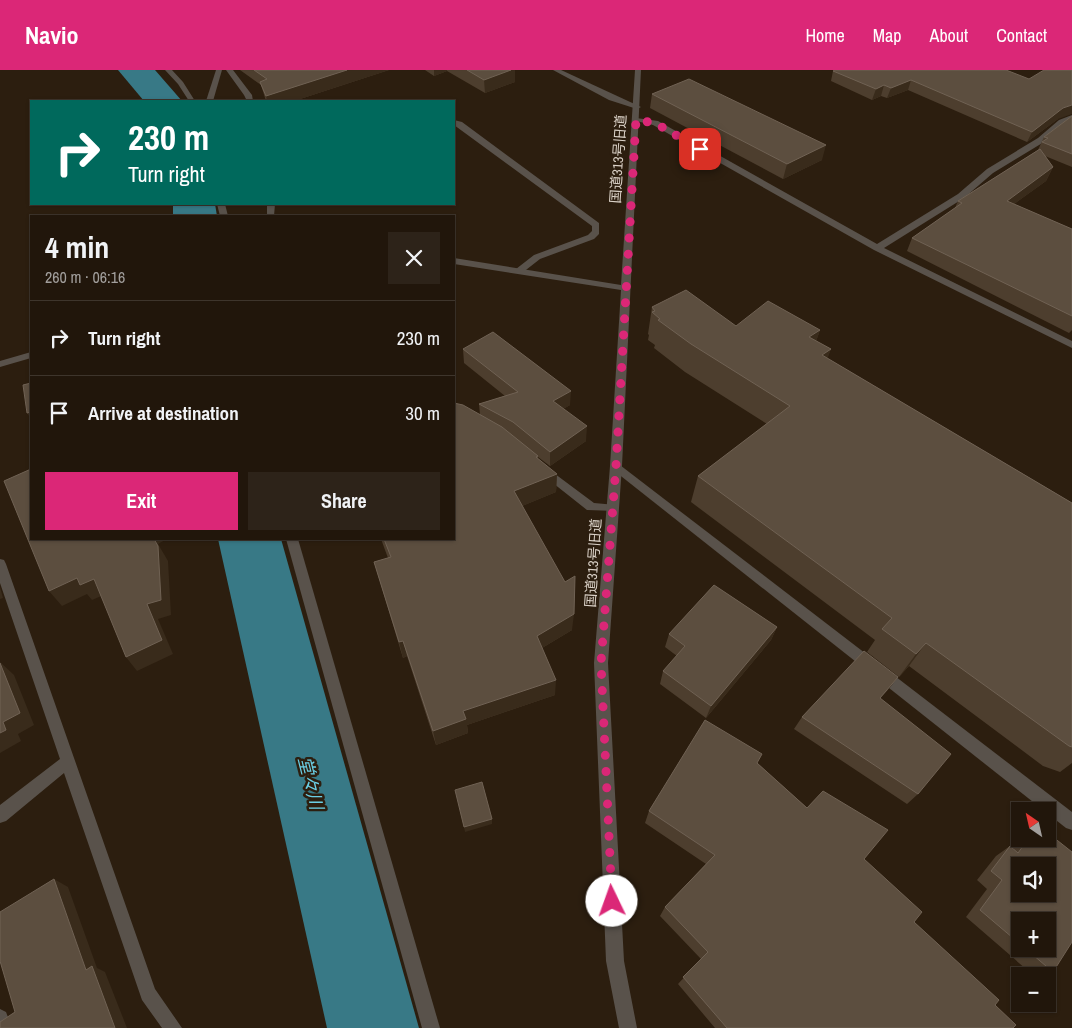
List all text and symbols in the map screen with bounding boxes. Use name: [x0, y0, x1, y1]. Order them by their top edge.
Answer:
text: Navio: [25, 19, 79, 51]
text: Home: [805, 23, 845, 48]
text: Map: [873, 23, 902, 48]
text: About: [930, 23, 968, 48]
text: Contact: [996, 23, 1047, 48]
text: 230 m: [128, 114, 209, 161]
street label: 国道313号旧道: [606, 114, 630, 204]
icon: right: [45, 120, 110, 185]
pin: [679, 128, 721, 170]
icon: arrive: [686, 135, 714, 163]
text: Turn right: [128, 159, 205, 189]
text: 4 min: [45, 227, 109, 267]
button: close: [388, 232, 440, 284]
text: 260 m · 06:16: [45, 266, 125, 288]
icon: right: [45, 324, 73, 352]
text: Turn right: [88, 325, 160, 351]
text: 230 m: [397, 325, 440, 351]
icon: arrive: [45, 399, 73, 427]
text: Arrive at destination: [88, 400, 239, 426]
text: 30 m: [405, 400, 440, 426]
button: Exit: [45, 472, 238, 530]
button: Share: [248, 472, 440, 530]
street label: 国道313号旧道: [581, 518, 605, 608]
water label: 堂々川: [292, 754, 330, 814]
north arrow: [1011, 802, 1056, 848]
map controls: [1011, 802, 1056, 1012]
button: sound: [1011, 857, 1056, 902]
position arrow: [585, 874, 637, 926]
button: +: [1011, 912, 1056, 957]
button: −: [1011, 967, 1056, 1012]

